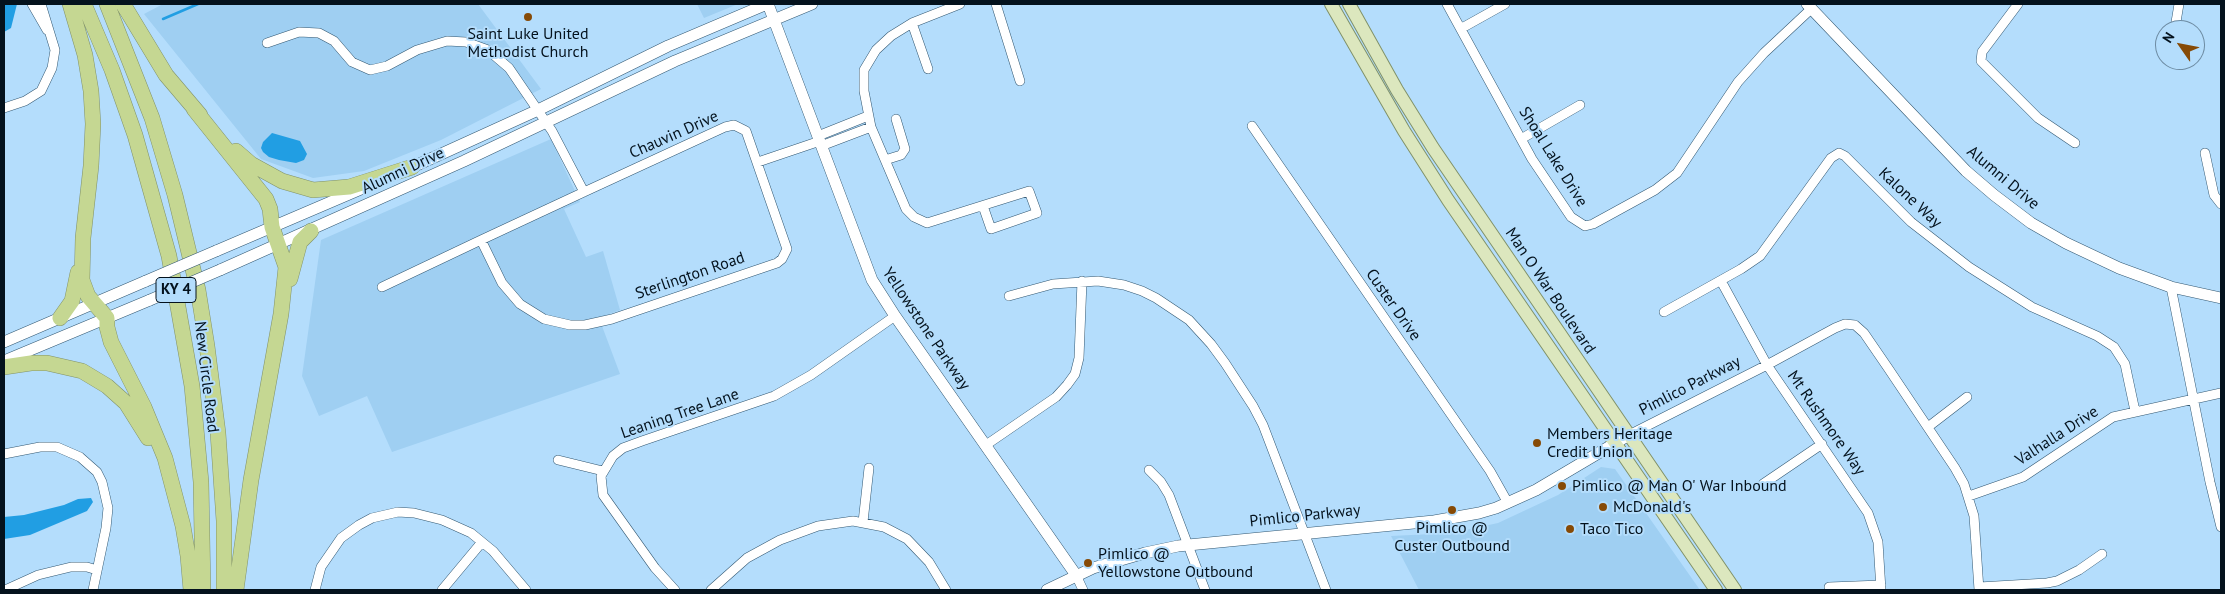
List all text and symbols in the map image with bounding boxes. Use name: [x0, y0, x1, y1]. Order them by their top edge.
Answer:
marker: Saint Luke United Methodist Church: [522, 11, 534, 23]
north arrow: [2155, 20, 2205, 70]
place label: Saint Luke United Methodist Church: [467, 24, 589, 62]
text: N: [2158, 29, 2178, 46]
street label: Shoal Lake Drive: [1515, 103, 1591, 211]
street label: Chauvin Drive: [627, 107, 721, 163]
street label: Alumni Drive: [1963, 142, 2043, 214]
street label: Alumni Drive: [359, 144, 447, 198]
street label: Kalone Way: [1874, 164, 1946, 232]
street label: Man O War Boulevard: [1501, 224, 1599, 358]
street label: Sterlington Road: [633, 248, 747, 304]
street label: Yellowstone Parkway: [878, 264, 974, 394]
street label: Custer Drive: [1361, 265, 1425, 345]
road number: KY 4: [156, 278, 196, 302]
street label: New Circle Road: [190, 320, 222, 434]
street label: Pimlico Parkway: [1636, 352, 1744, 420]
street label: Mt Rushmore Way: [1783, 367, 1869, 479]
street label: Leaning Tree Lane: [618, 385, 742, 443]
street label: Valhalla Drive: [2012, 402, 2102, 470]
place label: Members Heritage Credit Union: [1547, 424, 1673, 462]
marker: Members Heritage Credit Union: [1531, 437, 1543, 449]
place label: Pimlico @ Man O' War Inbound: [1572, 476, 1787, 496]
marker: Pimlico @ Man O' War Inbound: [1556, 480, 1568, 492]
place label: McDonald's: [1613, 497, 1691, 517]
street label: Pimlico Parkway: [1249, 501, 1361, 531]
marker: McDonald's: [1597, 501, 1609, 513]
marker: Pimlico @ Custer Outbound: [1446, 504, 1458, 516]
place label: Pimlico @ Custer Outbound: [1394, 518, 1510, 556]
place label: Taco Tico: [1580, 519, 1643, 539]
marker: Taco Tico: [1564, 523, 1576, 535]
place label: Pimlico @ Yellowstone Outbound: [1098, 544, 1253, 582]
marker: Pimlico @ Yellowstone Outbound: [1082, 557, 1094, 569]

